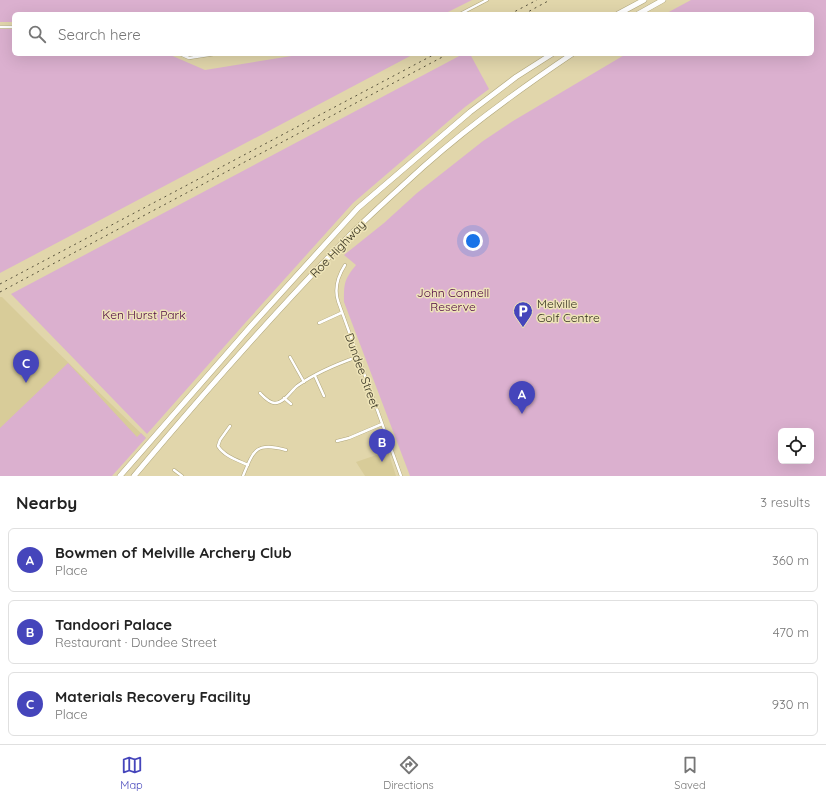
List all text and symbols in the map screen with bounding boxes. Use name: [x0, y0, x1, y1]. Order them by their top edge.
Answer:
search box: [12, 12, 814, 56]
icon: search: [26, 23, 48, 45]
text: Search here: [58, 25, 141, 44]
street label: Roe Highway: [307, 217, 369, 280]
your location: [463, 231, 483, 251]
park label: John Connell Reserve: [417, 285, 489, 314]
place label: Melville Golf Centre: [537, 296, 600, 325]
parking icon: Melville Golf Centre: [512, 300, 534, 328]
park label: Ken Hurst Park: [102, 307, 186, 322]
street label: Dundee Street: [342, 331, 383, 411]
pin: C: [13, 350, 39, 383]
pin: A: [509, 381, 535, 414]
map controls: [778, 428, 814, 464]
button: locate: [778, 428, 814, 464]
pin: B: [369, 429, 395, 462]
text: Nearby: [16, 492, 77, 513]
text: 3 results: [760, 494, 810, 510]
text: Bowmen of Melville Archery Club: [55, 543, 292, 562]
text: A: [26, 552, 34, 568]
text: 360 m: [772, 552, 809, 568]
text: Place: [55, 562, 88, 578]
text: Tandoori Palace: [55, 615, 172, 634]
text: B: [26, 624, 34, 640]
text: 470 m: [773, 624, 809, 640]
text: Restaurant · Dundee Street: [55, 634, 217, 650]
text: Materials Recovery Facility: [55, 687, 251, 706]
text: C: [26, 696, 34, 712]
text: 930 m: [772, 696, 809, 712]
text: Place: [55, 706, 88, 722]
tab: Map: [120, 754, 143, 792]
tab: Directions: [383, 754, 434, 792]
tab: Saved: [674, 754, 706, 792]

